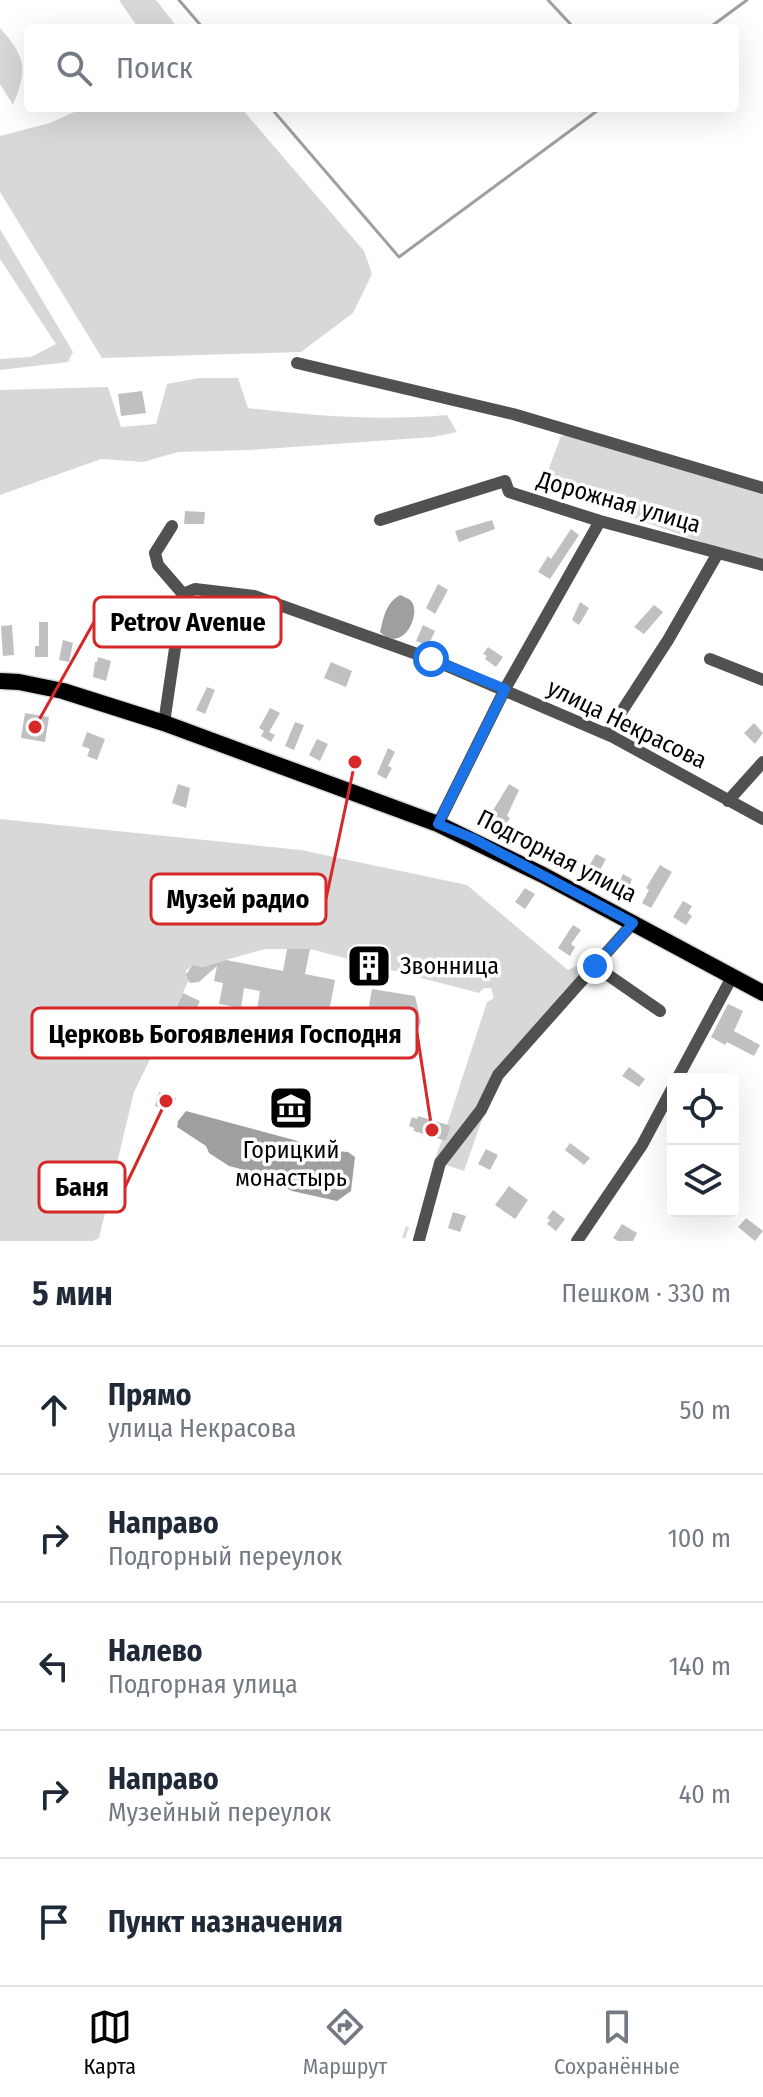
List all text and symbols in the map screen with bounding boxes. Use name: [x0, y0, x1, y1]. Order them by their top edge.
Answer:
search box: [24, 24, 739, 112]
icon: search: [52, 46, 96, 90]
text: Поиск: [116, 50, 193, 86]
street label: Дорожная улица: [533, 465, 704, 539]
callout: Petrov Avenue: [94, 597, 281, 647]
text: Petrov Avenue: [110, 607, 266, 638]
route start: [413, 641, 449, 677]
street label: улица Некрасова: [543, 673, 711, 775]
street label: Подгорная улица: [473, 804, 641, 908]
callout: Музей радио: [151, 874, 326, 924]
text: Музей радио: [167, 884, 310, 915]
building icon: Звонница: [345, 942, 393, 990]
route end: [577, 948, 613, 984]
place label: Звонница: [400, 952, 499, 980]
callout: Церковь Богоявления Господня: [32, 1008, 417, 1058]
text: Церковь Богоявления Господня: [48, 1019, 402, 1050]
map controls: [667, 1073, 739, 1217]
button: locate: [667, 1073, 739, 1145]
museum icon: Горицкий монастырь: [267, 1084, 315, 1132]
place label: Горицкий монастырь: [235, 1136, 347, 1192]
button: layers: [667, 1145, 739, 1217]
callout: Баня: [39, 1162, 125, 1212]
text: Баня: [55, 1172, 109, 1203]
text: 5 мин: [32, 1273, 113, 1314]
text: Пешком · 330 m: [562, 1278, 731, 1309]
text: Прямо: [108, 1377, 192, 1413]
icon: ahead: [32, 1388, 76, 1432]
text: 50 m: [679, 1395, 731, 1426]
text: улица Некрасова: [108, 1413, 296, 1444]
text: Направо: [108, 1505, 219, 1541]
icon: right: [32, 1516, 76, 1560]
text: 100 m: [668, 1523, 731, 1554]
text: Подгорный переулок: [108, 1541, 342, 1572]
text: Налево: [108, 1633, 203, 1669]
icon: left: [32, 1644, 76, 1688]
text: 140 m: [669, 1651, 731, 1682]
text: Подгорная улица: [108, 1669, 298, 1700]
text: Направо: [108, 1761, 219, 1797]
icon: right: [32, 1772, 76, 1816]
text: 40 m: [679, 1779, 731, 1810]
text: Музейный переулок: [108, 1797, 331, 1828]
icon: arrive: [32, 1900, 76, 1944]
text: Пункт назначения: [108, 1904, 343, 1940]
tab: Карта: [83, 2005, 136, 2080]
tab: Маршрут: [303, 2005, 387, 2080]
tab: Сохранённые: [554, 2005, 680, 2080]

